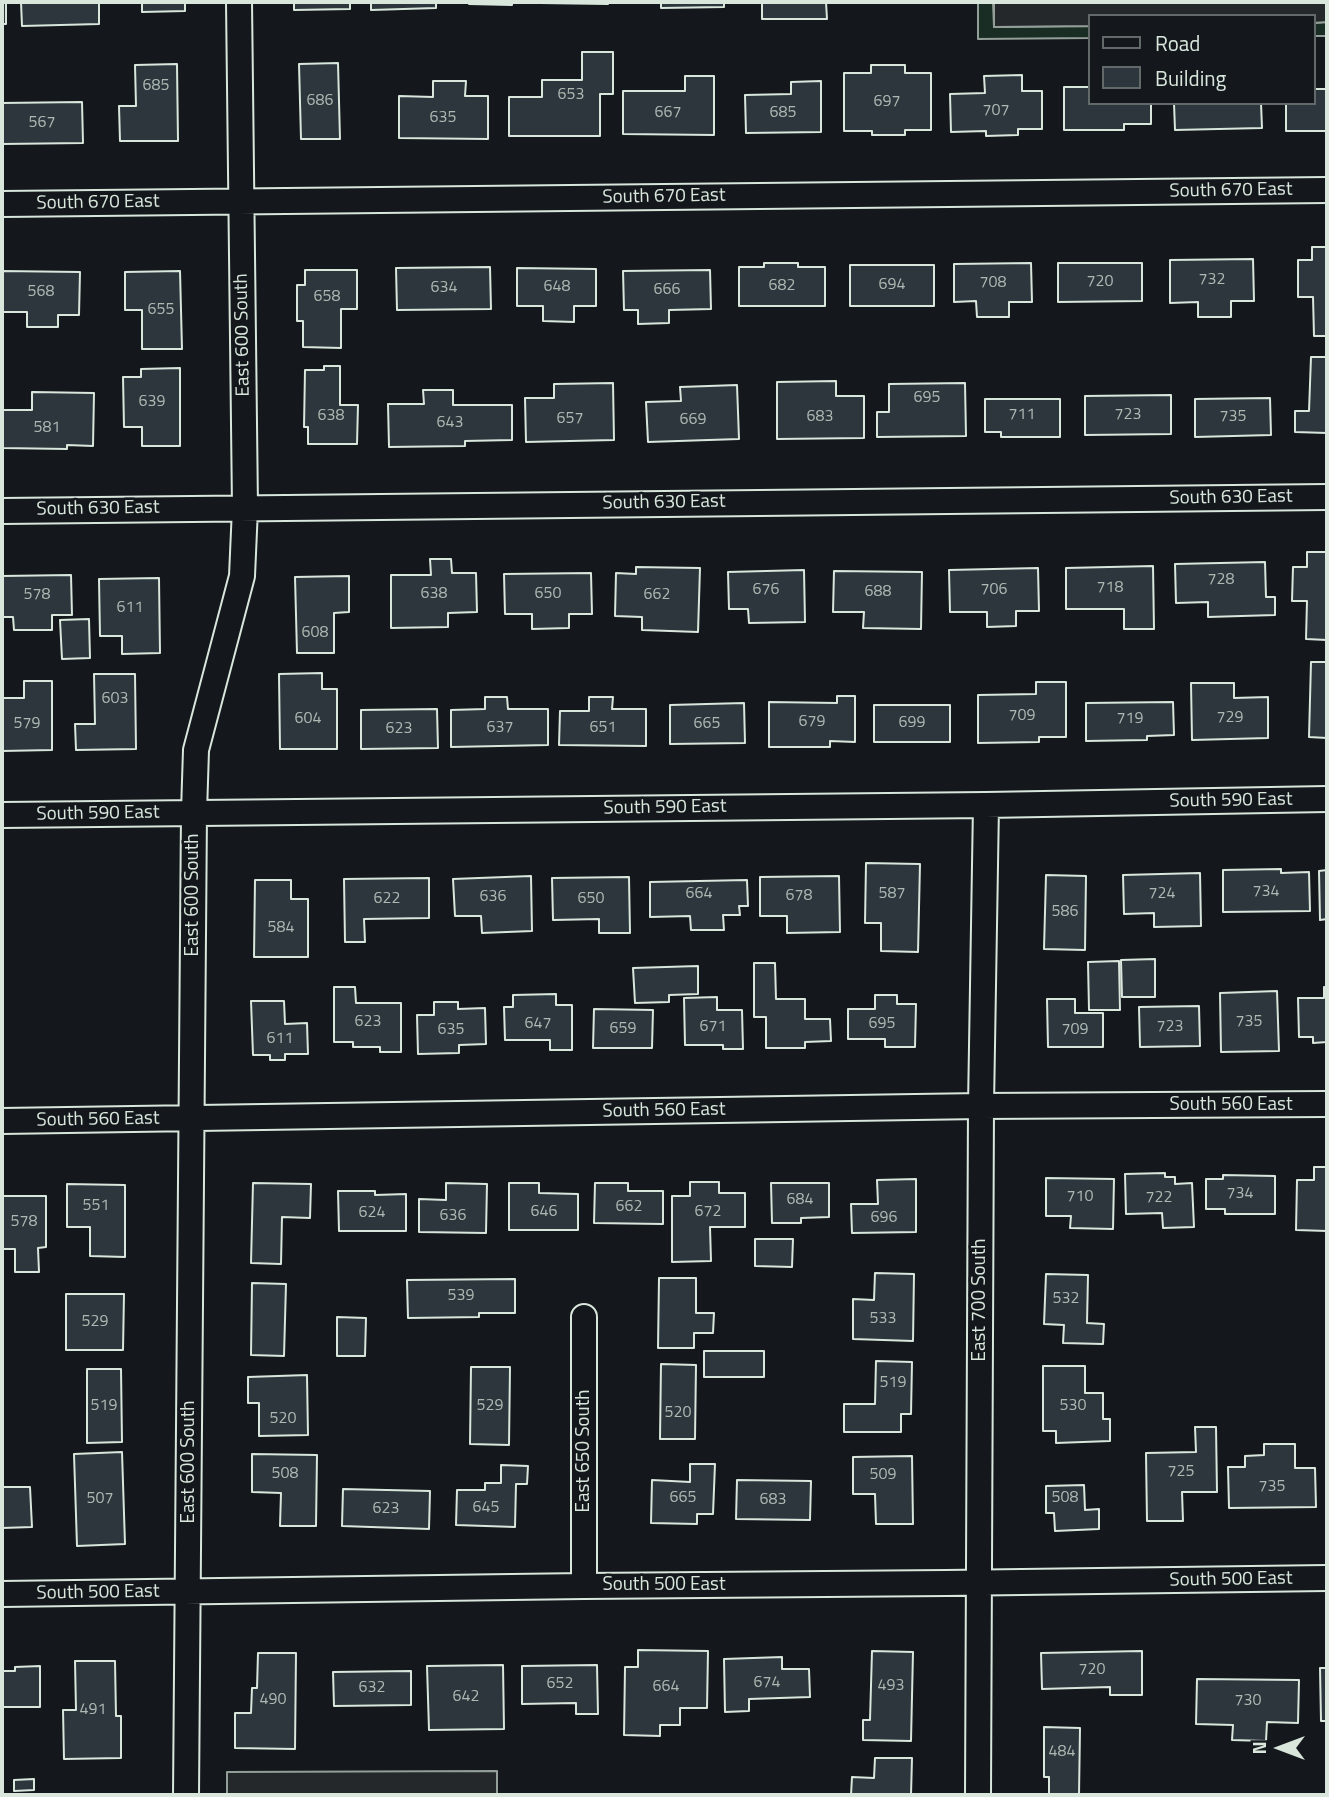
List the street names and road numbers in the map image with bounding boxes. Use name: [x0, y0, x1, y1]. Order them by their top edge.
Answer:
street label: South 670 East: [1169, 179, 1293, 203]
street label: South 670 East: [602, 185, 726, 209]
street label: South 670 East: [36, 191, 160, 215]
street label: East 600 South: [231, 273, 255, 397]
street label: South 630 East: [1169, 486, 1293, 510]
street label: South 630 East: [602, 491, 726, 515]
street label: South 630 East: [36, 497, 160, 521]
street label: South 590 East: [1169, 789, 1293, 813]
street label: South 590 East: [603, 796, 727, 820]
street label: South 590 East: [36, 802, 160, 826]
street label: East 600 South: [182, 833, 204, 957]
street label: South 560 East: [1169, 1094, 1293, 1116]
street label: South 560 East: [602, 1099, 726, 1123]
street label: South 560 East: [36, 1108, 160, 1132]
street label: East 700 South: [969, 1238, 991, 1362]
street label: East 650 South: [573, 1389, 595, 1513]
street label: East 600 South: [178, 1400, 200, 1524]
street label: South 500 East: [1169, 1568, 1293, 1592]
street label: South 500 East: [602, 1574, 726, 1596]
street label: South 500 East: [36, 1581, 160, 1605]

